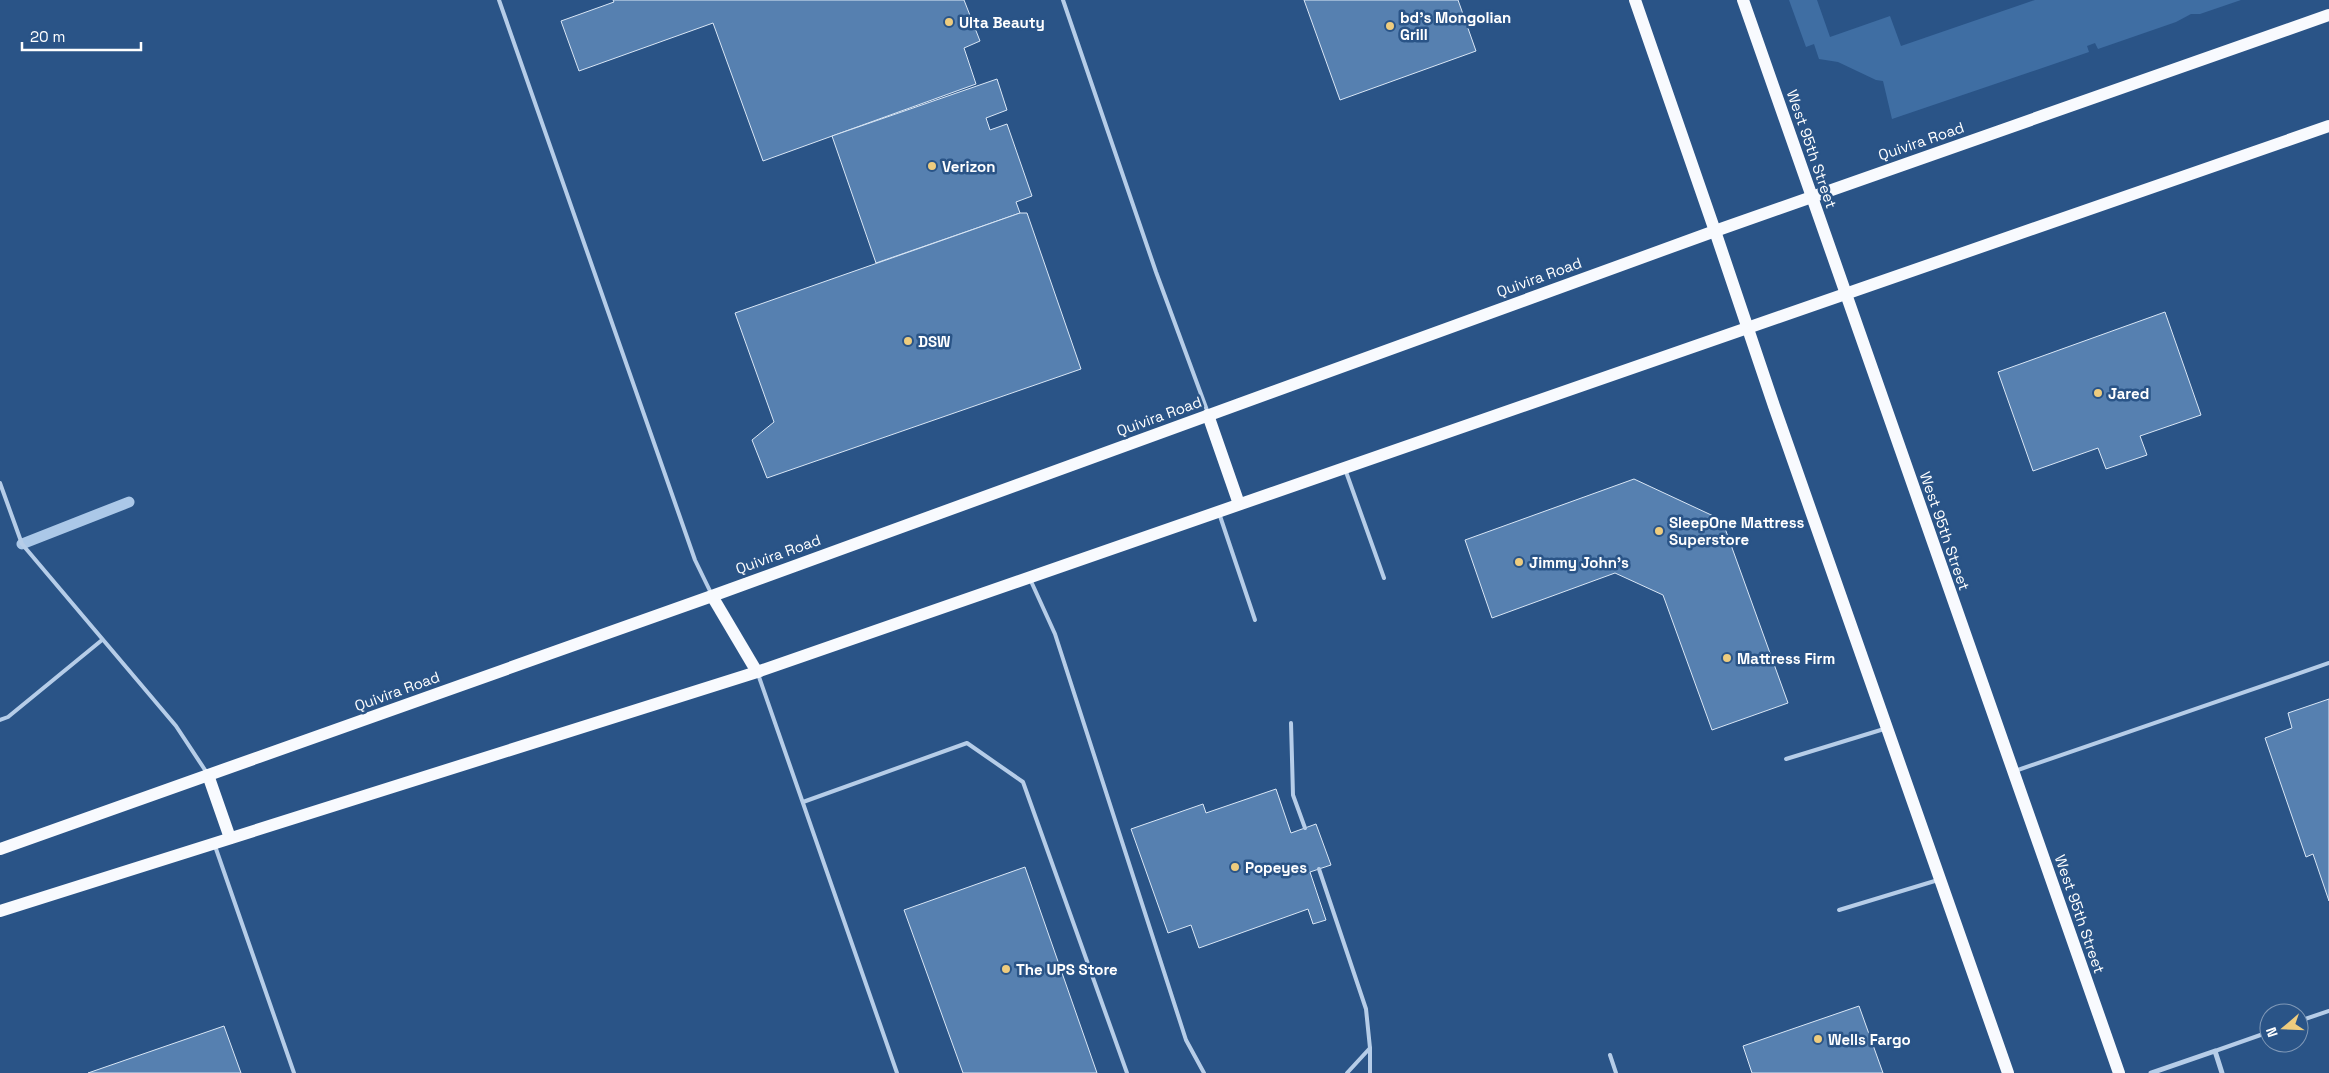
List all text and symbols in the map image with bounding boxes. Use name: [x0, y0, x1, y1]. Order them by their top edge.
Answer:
place label: bd's Mongolian Grill: [1400, 8, 1511, 44]
place label: Ulta Beauty: [959, 13, 1045, 32]
marker: Ulta Beauty: [943, 16, 955, 28]
scale bar: [22, 20, 141, 52]
marker: bd's Mongolian Grill: [1384, 20, 1396, 32]
text: 20 m: [30, 27, 65, 46]
street label: West 95th Street: [1783, 87, 1841, 211]
street label: Quivira Road: [1876, 117, 1966, 165]
place label: Verizon: [942, 157, 995, 176]
marker: Verizon: [926, 160, 938, 172]
street label: Quivira Road: [1494, 253, 1584, 301]
place label: DSW: [918, 332, 951, 351]
marker: DSW: [902, 335, 914, 347]
place label: Jared: [2108, 384, 2149, 403]
marker: Jared: [2092, 387, 2104, 399]
street label: Quivira Road: [1114, 392, 1204, 440]
street label: West 95th Street: [1916, 469, 1974, 593]
place label: SleepOne Mattress Superstore: [1669, 513, 1805, 549]
marker: SleepOne Mattress Superstore: [1653, 525, 1665, 537]
street label: Quivira Road: [733, 530, 823, 578]
place label: Jimmy John's: [1529, 553, 1629, 572]
marker: Jimmy John's: [1513, 556, 1525, 568]
place label: Mattress Firm: [1737, 649, 1835, 668]
marker: Mattress Firm: [1721, 652, 1733, 664]
street label: Quivira Road: [352, 667, 442, 715]
street label: West 95th Street: [2051, 852, 2109, 976]
place label: Popeyes: [1245, 858, 1307, 877]
marker: Popeyes: [1229, 861, 1241, 873]
place label: The UPS Store: [1016, 960, 1118, 979]
marker: The UPS Store: [1000, 963, 1012, 975]
north arrow: [2259, 1003, 2309, 1053]
text: N: [2262, 1025, 2282, 1040]
place label: Wells Fargo: [1828, 1030, 1911, 1049]
marker: Wells Fargo: [1812, 1033, 1824, 1045]

